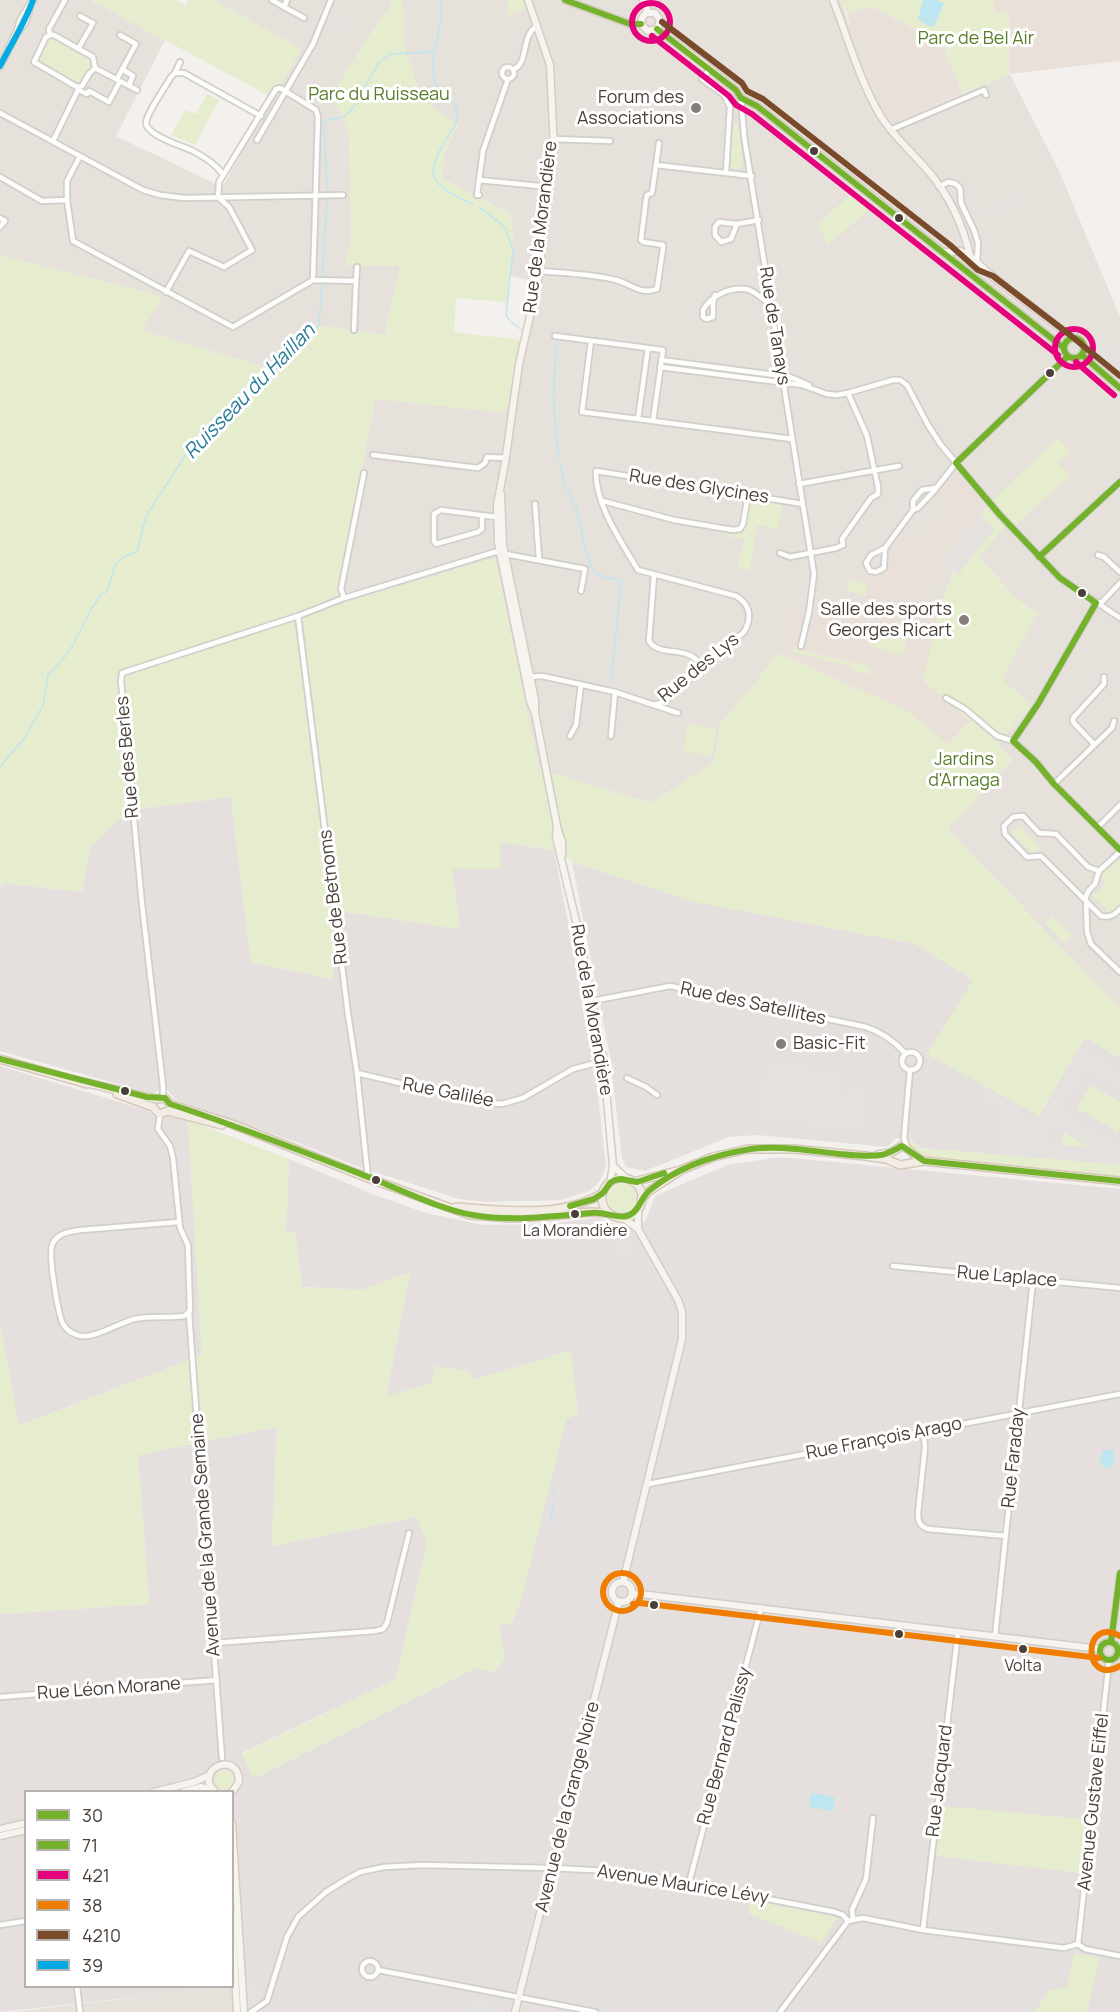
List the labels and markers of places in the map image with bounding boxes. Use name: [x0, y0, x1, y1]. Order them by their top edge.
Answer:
place label: Forum des Associations: [577, 87, 684, 130]
marker: Forum des Associations: [689, 101, 703, 115]
unlabelled marker: [808, 145, 820, 157]
unlabelled marker: [893, 212, 905, 224]
unlabelled marker: [1044, 367, 1056, 379]
unlabelled marker: [1076, 587, 1088, 599]
place label: Salle des sports Georges Ricart: [820, 599, 952, 642]
marker: Salle des sports Georges Ricart: [957, 613, 971, 627]
place label: Basic-Fit: [793, 1033, 866, 1055]
marker: Basic-Fit: [774, 1037, 788, 1051]
unlabelled marker: [119, 1085, 131, 1097]
unlabelled marker: [370, 1174, 382, 1186]
marker: La Morandière: [569, 1208, 581, 1220]
place label: La Morandière: [523, 1222, 627, 1242]
unlabelled marker: [648, 1599, 660, 1611]
unlabelled marker: [893, 1628, 905, 1640]
marker: Volta: [1017, 1643, 1029, 1655]
place label: Volta: [1004, 1657, 1042, 1677]

